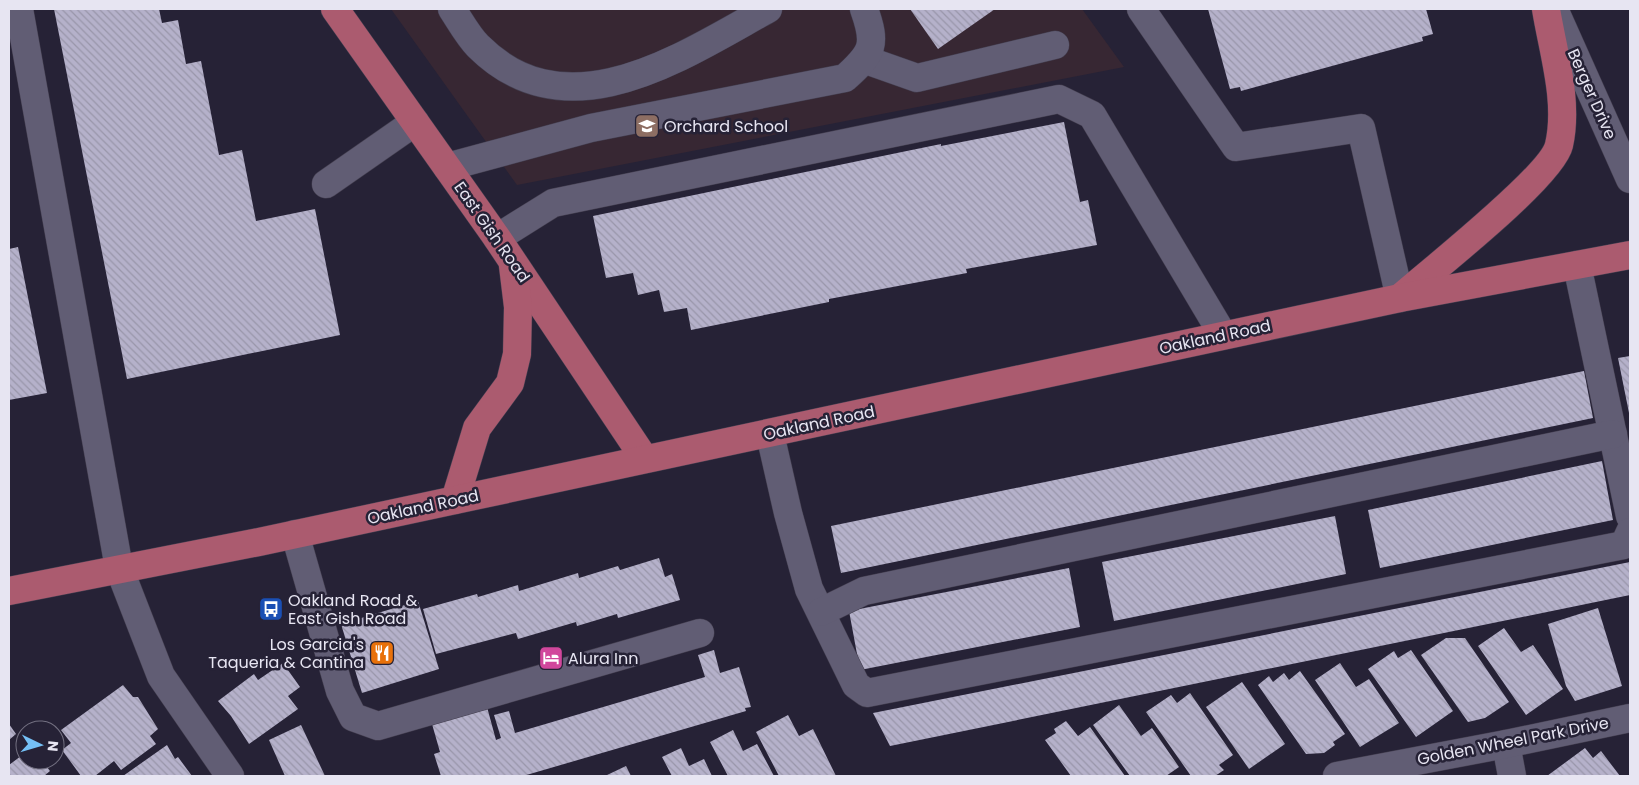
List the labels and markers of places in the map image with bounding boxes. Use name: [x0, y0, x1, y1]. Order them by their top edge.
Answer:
school or university icon: Orchard School: [634, 113, 660, 139]
place label: Orchard School: [664, 115, 788, 138]
place label: Oakland Road & East Gish Road: [288, 589, 418, 630]
bus stop icon: Oakland Road & East Gish Road: [258, 596, 284, 622]
place label: Los Garcia's Taqueria & Cantina: [208, 633, 364, 674]
restaurant icon: Los Garcia's Taqueria & Cantina: [369, 640, 395, 666]
hotel icon: Alura Inn: [538, 645, 564, 671]
place label: Alura Inn: [568, 647, 638, 670]

